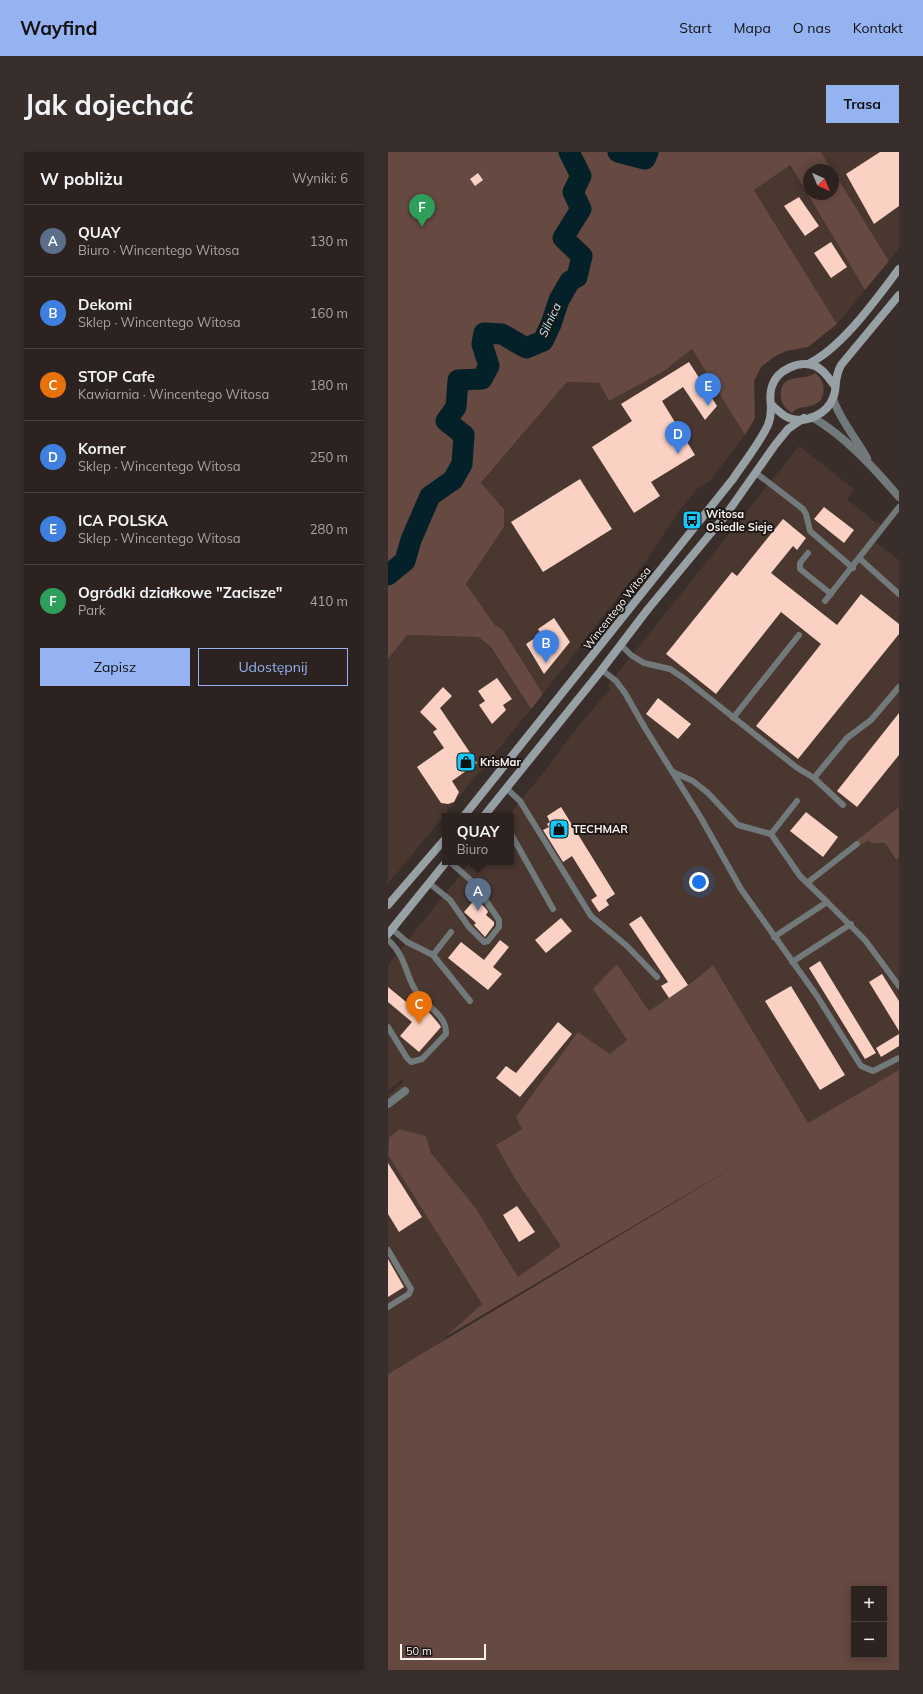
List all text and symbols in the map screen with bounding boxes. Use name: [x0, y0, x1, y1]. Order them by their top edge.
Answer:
text: Wayfind: [20, 16, 97, 40]
text: Start: [679, 19, 712, 37]
text: Mapa: [734, 19, 771, 37]
text: O nas: [793, 19, 831, 37]
text: Kontakt: [853, 19, 903, 37]
button: Trasa: [826, 85, 899, 123]
text: Jak dojechać: [24, 87, 194, 122]
north arrow: [803, 164, 839, 200]
text: W pobliżu: [40, 168, 123, 189]
text: Wyniki: 6: [292, 170, 348, 186]
pin: F: [409, 194, 435, 227]
text: QUAY: [78, 223, 121, 242]
text: A: [48, 233, 58, 249]
text: 130 m: [310, 233, 348, 249]
text: Biuro · Wincentego Witosa: [78, 242, 239, 258]
text: Dekomi: [78, 295, 132, 314]
water label: Silnica: [535, 300, 564, 339]
text: B: [49, 305, 57, 321]
text: 160 m: [310, 305, 348, 321]
text: Sklep · Wincentego Witosa: [78, 314, 241, 330]
text: STOP Cafe: [78, 367, 155, 386]
pin: E: [695, 373, 721, 406]
text: C: [49, 377, 57, 393]
text: 180 m: [310, 377, 348, 393]
text: Kawiarnia · Wincentego Witosa: [78, 386, 269, 402]
pin: D: [665, 421, 691, 454]
text: Korner: [78, 439, 126, 458]
text: D: [48, 449, 58, 465]
text: 250 m: [310, 449, 348, 465]
text: Sklep · Wincentego Witosa: [78, 458, 241, 474]
place label: Witosa Osiedle Sieje: [706, 507, 773, 534]
bus stop icon: Witosa Osiedle Sieje: [681, 509, 703, 531]
text: ICA POLSKA: [78, 511, 168, 530]
text: E: [49, 521, 57, 537]
text: 280 m: [310, 521, 348, 537]
text: Sklep · Wincentego Witosa: [78, 530, 241, 546]
street label: Wincentego Witosa: [580, 564, 654, 652]
text: Ogródki działkowe "Zacisze": [78, 583, 283, 602]
text: F: [49, 593, 57, 609]
text: 410 m: [310, 593, 348, 609]
text: Park: [78, 602, 105, 618]
pin: B: [533, 630, 559, 663]
button: Zapisz: [40, 648, 190, 686]
button: Udostępnij: [198, 648, 348, 686]
shop icon: KrisMar: [455, 751, 477, 773]
place label: KrisMar: [480, 755, 521, 769]
popup: [442, 813, 514, 865]
shop icon: TECHMAR: [548, 818, 570, 840]
text: QUAY: [457, 822, 499, 841]
place label: TECHMAR: [573, 822, 628, 836]
text: Biuro: [457, 841, 488, 857]
your location: [689, 872, 709, 892]
pin: A: [465, 878, 491, 911]
pin: C: [406, 991, 432, 1024]
map controls: [851, 1586, 887, 1658]
button: +: [851, 1586, 887, 1622]
button: −: [851, 1622, 887, 1658]
scale bar: [400, 1642, 486, 1661]
text: 50 m: [406, 1644, 432, 1658]

